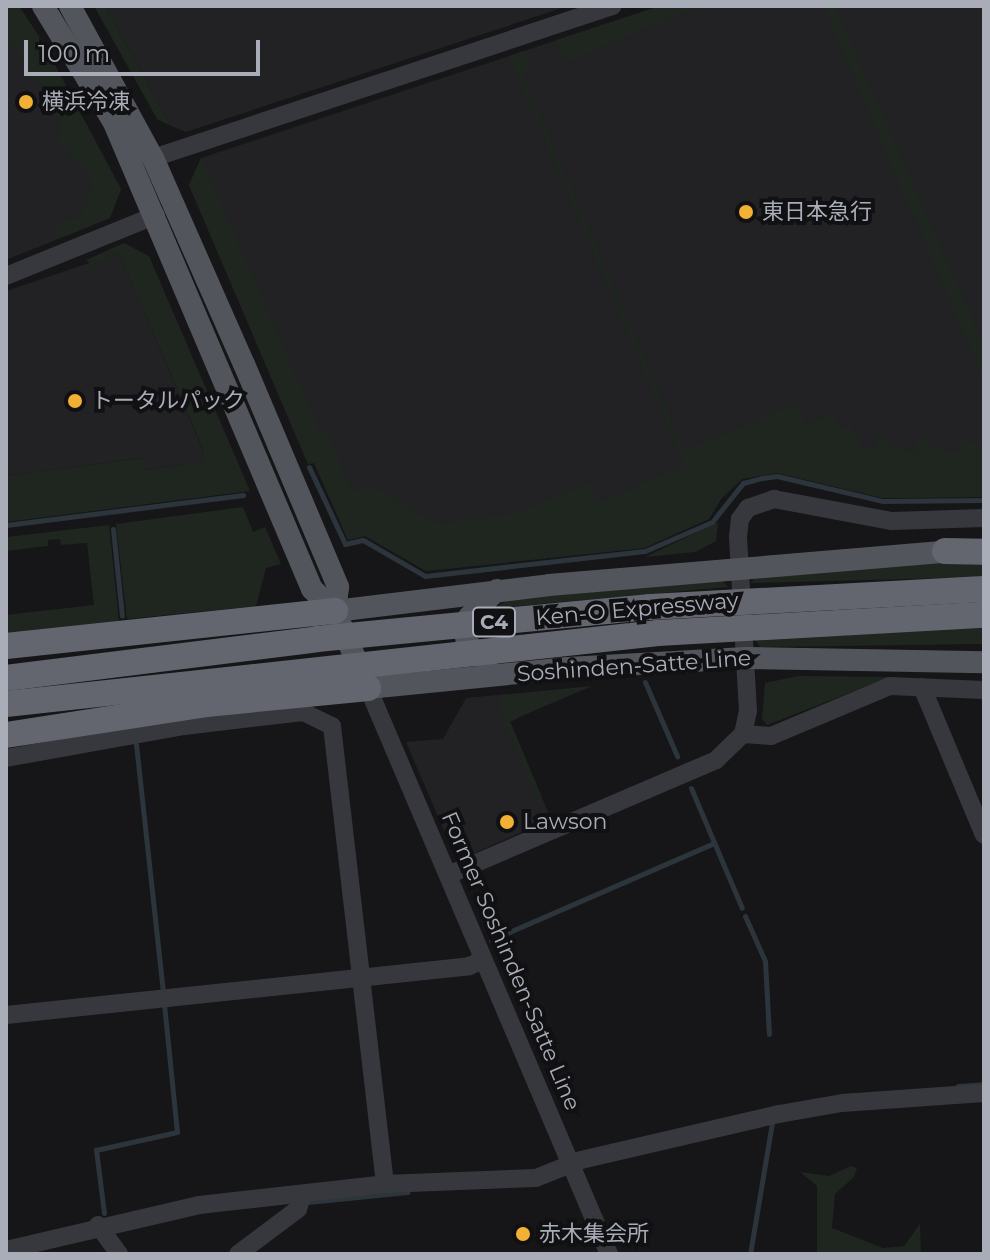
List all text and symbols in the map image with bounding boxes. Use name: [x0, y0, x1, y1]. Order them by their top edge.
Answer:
scale bar: [28, 24, 264, 74]
text: 100 m: [38, 39, 110, 68]
place label: 横浜冷凍: [42, 89, 130, 115]
marker: 横浜冷凍: [17, 93, 35, 111]
place label: 東日本急行: [762, 199, 872, 225]
marker: 東日本急行: [737, 203, 755, 221]
place label: トータルパック: [91, 388, 245, 414]
marker: トータルパック: [66, 392, 84, 410]
street label: Ken-O Expressway: [534, 587, 740, 631]
road number: C4: [472, 606, 516, 638]
street label: Soshinden-Satte Line: [516, 645, 752, 687]
street label: Former Soshinden-Satte Line: [436, 808, 586, 1114]
place label: Lawson: [523, 809, 607, 835]
marker: Lawson: [498, 813, 516, 831]
place label: 赤木集会所: [539, 1221, 649, 1247]
marker: 赤木集会所: [514, 1225, 532, 1243]

